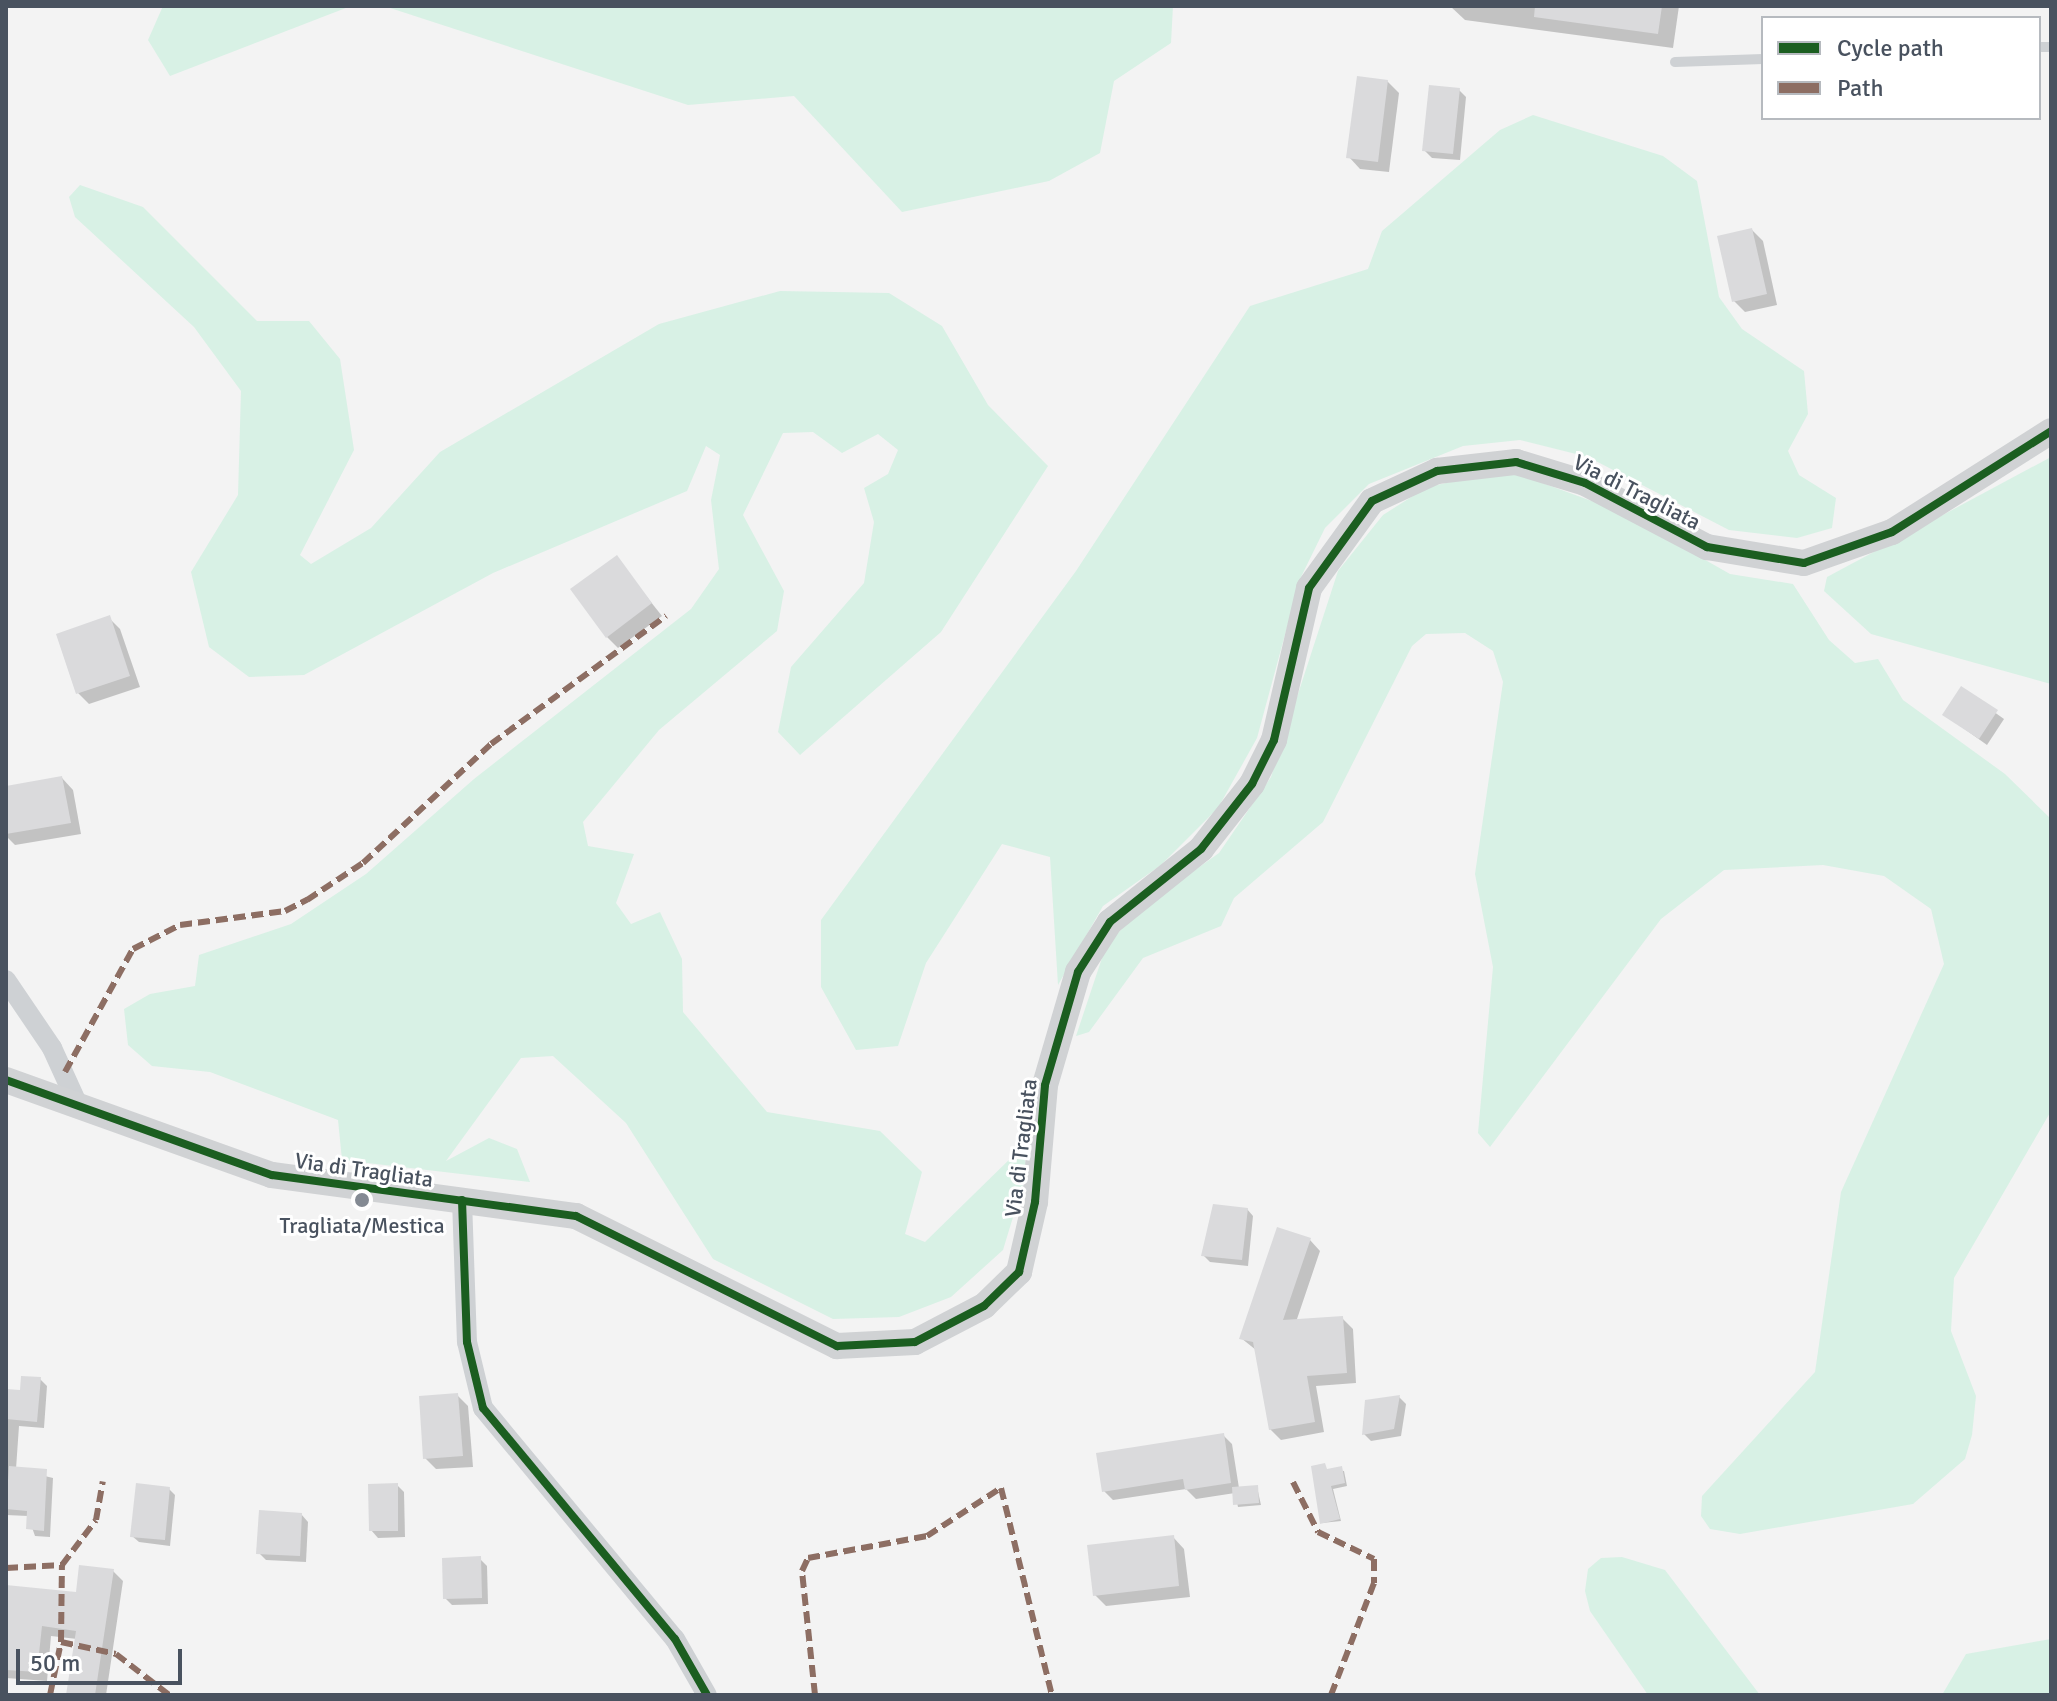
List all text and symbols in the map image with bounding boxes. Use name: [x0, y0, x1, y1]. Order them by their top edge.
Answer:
legend: [1761, 16, 2041, 120]
text: Cycle path: [1837, 33, 1944, 63]
text: Path: [1837, 73, 1883, 103]
street label: Via di Tragliata: [1569, 449, 1705, 535]
street label: Via di Tragliata: [999, 1077, 1043, 1219]
street label: Via di Tragliata: [293, 1147, 435, 1193]
marker: Tragliata/Mestica: [353, 1191, 371, 1209]
place label: Tragliata/Mestica: [279, 1213, 445, 1239]
scale bar: [20, 1633, 186, 1683]
text: 50 m: [30, 1648, 80, 1678]

